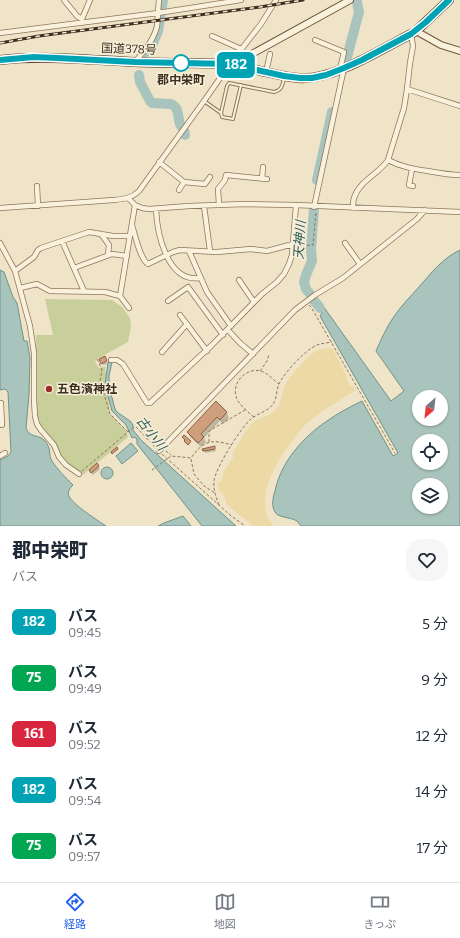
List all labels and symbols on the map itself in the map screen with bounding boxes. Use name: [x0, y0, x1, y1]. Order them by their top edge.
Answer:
street label: 国道378号: [101, 41, 157, 57]
line badge: 182: [213, 52, 259, 78]
marker: 郡中栄町: [172, 54, 190, 72]
place label: 郡中栄町: [157, 73, 205, 87]
water label: 天神川: [291, 218, 308, 260]
place label: 五色濱神社: [57, 382, 117, 396]
marker: 五色濱神社: [44, 384, 54, 394]
north arrow: [412, 390, 448, 426]
water label: 古小川: [134, 413, 171, 455]

